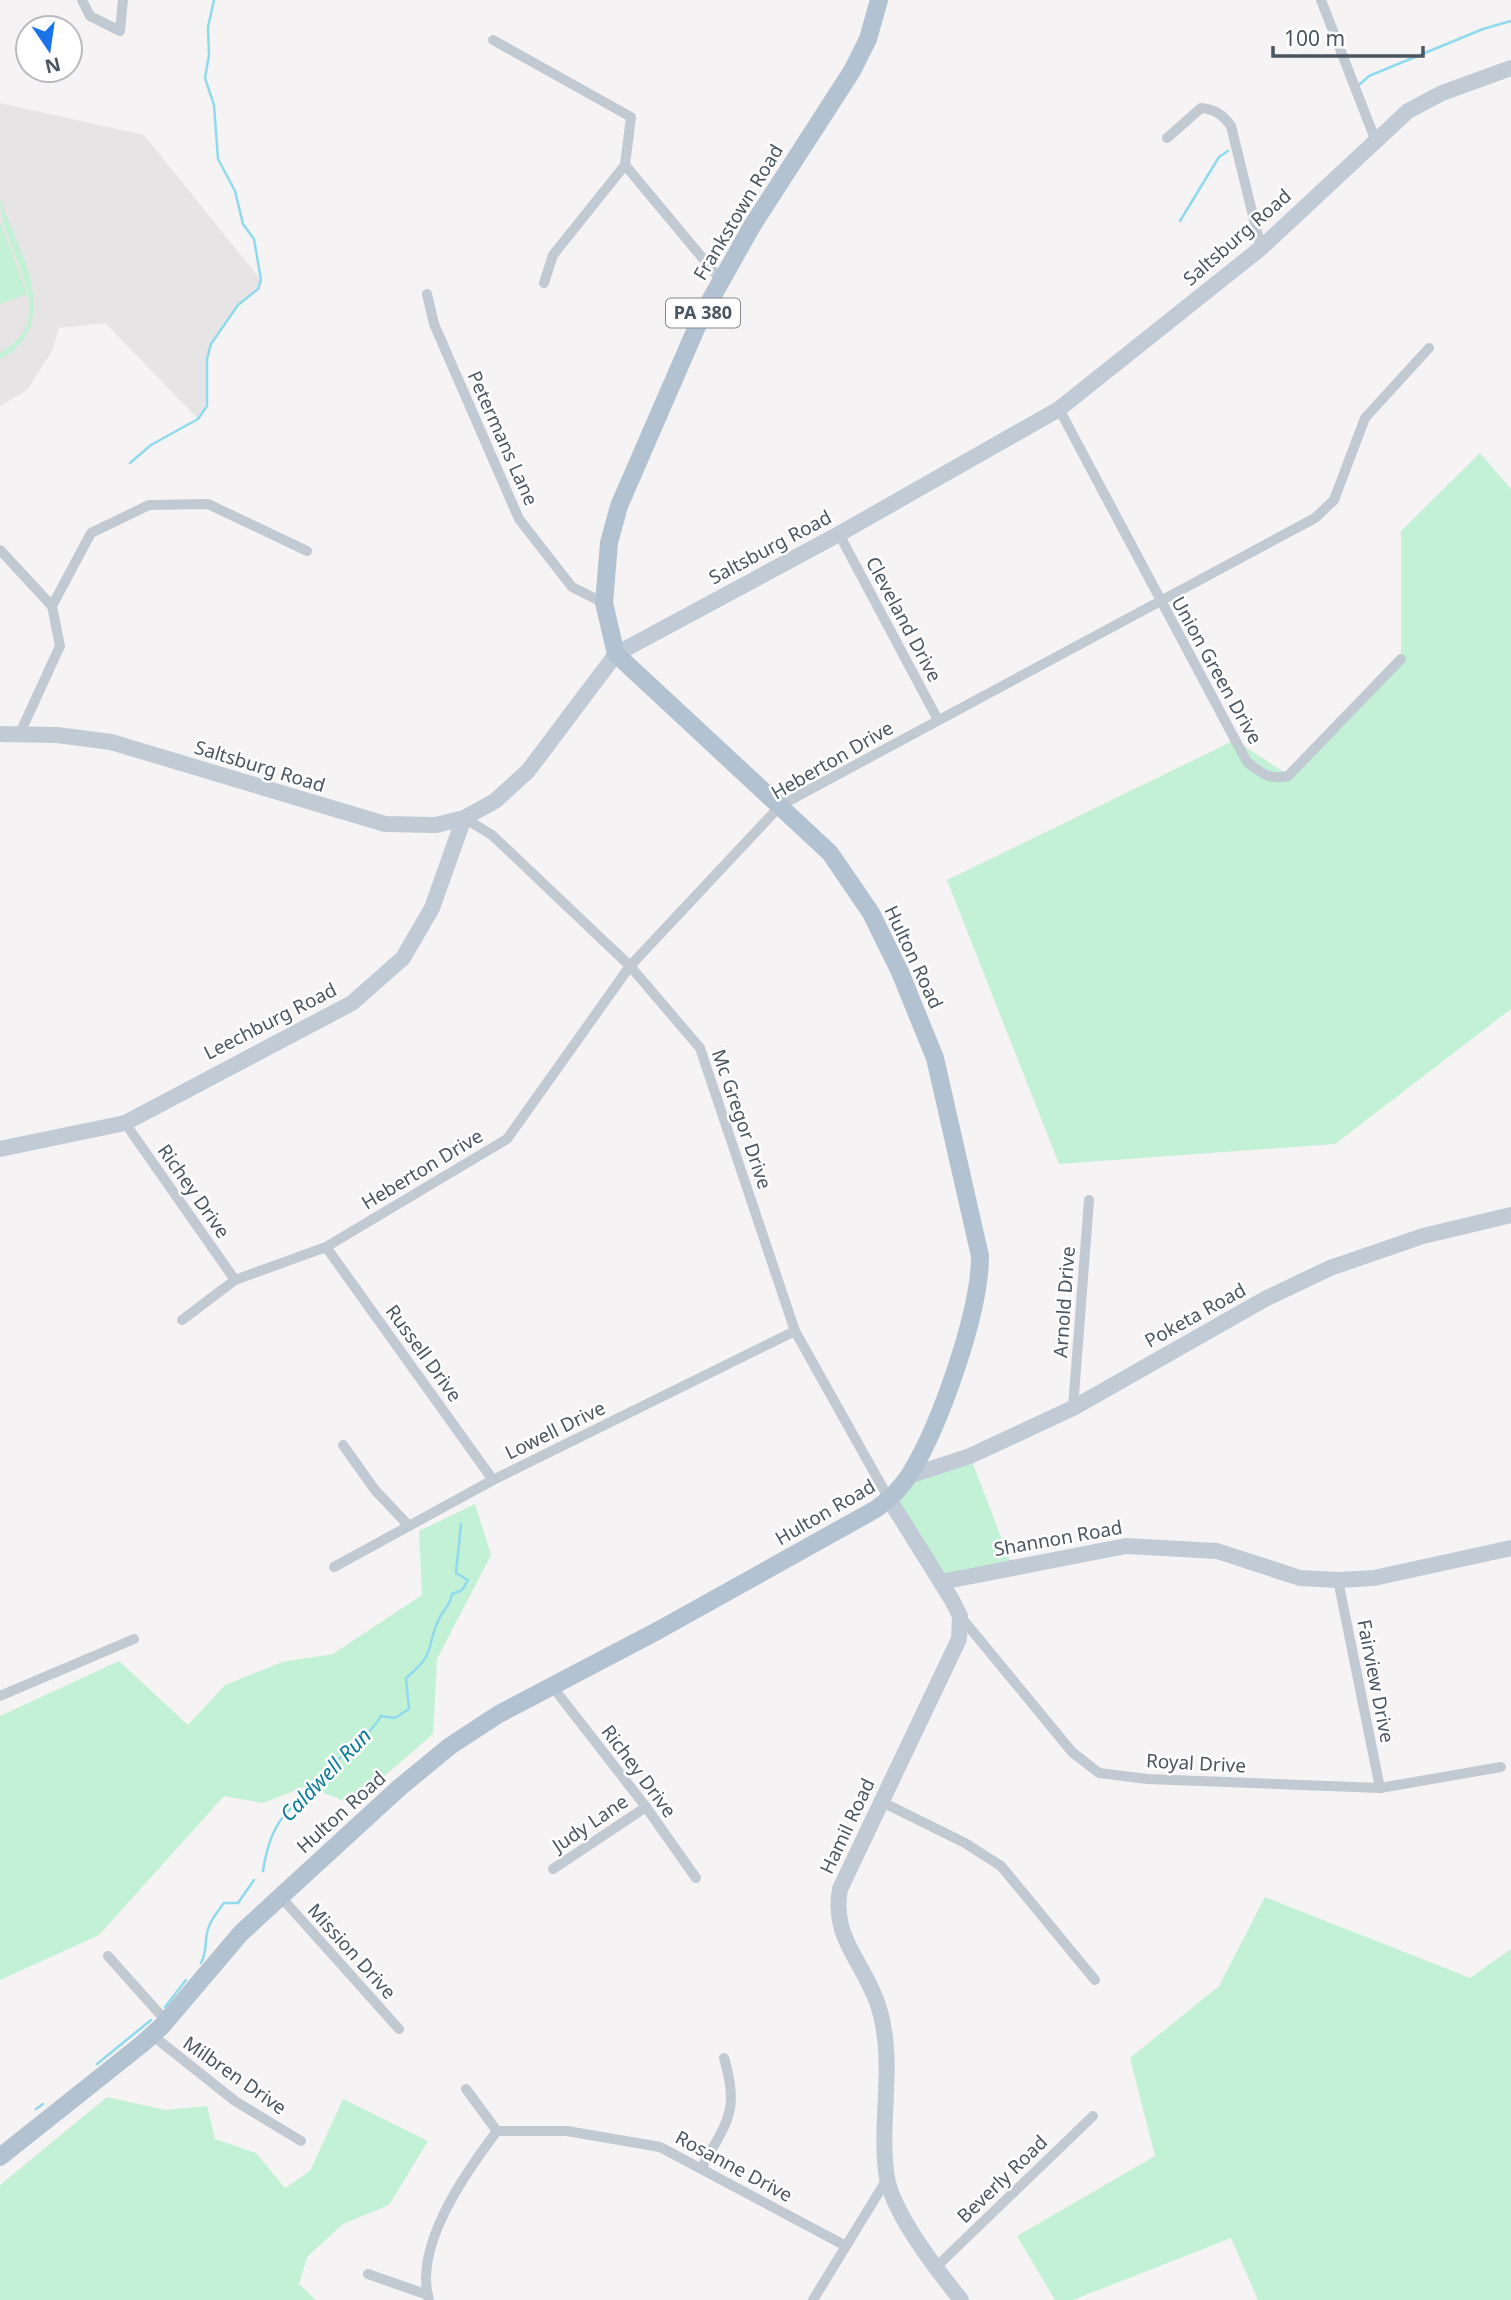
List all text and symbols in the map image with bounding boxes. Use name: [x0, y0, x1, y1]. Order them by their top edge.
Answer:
north arrow: [14, 14, 84, 84]
scale bar: [1273, 14, 1424, 58]
text: 100 m: [1284, 24, 1345, 52]
text: N: [42, 51, 63, 80]
street label: Frankstown Road: [687, 139, 789, 285]
street label: Saltsburg Road: [1177, 183, 1297, 291]
road number: PA 380: [666, 298, 740, 328]
street label: Petermans Lane: [462, 367, 544, 509]
street label: Saltsburg Road: [704, 504, 836, 590]
street label: Cleveland Drive: [860, 552, 948, 686]
street label: Union Green Drive: [1166, 591, 1268, 749]
street label: Heberton Drive: [766, 714, 898, 806]
street label: Saltsburg Road: [191, 734, 329, 798]
street label: Hulton Road: [879, 901, 949, 1013]
street label: Leechburg Road: [199, 976, 341, 1066]
street label: Mc Gregor Drive: [706, 1046, 778, 1192]
street label: Heberton Drive: [357, 1123, 487, 1215]
street label: Richey Drive: [152, 1139, 236, 1243]
street label: Arnold Drive: [1047, 1245, 1081, 1359]
street label: Poketa Road: [1140, 1276, 1250, 1354]
street label: Russell Drive: [380, 1299, 468, 1407]
street label: Lowell Drive: [501, 1395, 609, 1465]
street label: Hulton Road: [770, 1473, 880, 1551]
street label: Shannon Road: [992, 1514, 1124, 1562]
street label: Fairview Drive: [1351, 1617, 1401, 1745]
street label: Richey Drive: [596, 1719, 682, 1823]
water label: Caldwell Run: [273, 1721, 377, 1827]
street label: Royal Drive: [1145, 1747, 1247, 1779]
street label: Hulton Road: [291, 1765, 391, 1859]
street label: Hamil Road: [813, 1774, 881, 1878]
street label: Judy Lane: [545, 1788, 633, 1859]
street label: Mission Drive: [302, 1898, 402, 2004]
street label: Milbren Drive: [178, 2030, 292, 2120]
street label: Rosanne Drive: [671, 2124, 797, 2208]
street label: Beverly Road: [951, 2129, 1053, 2229]

